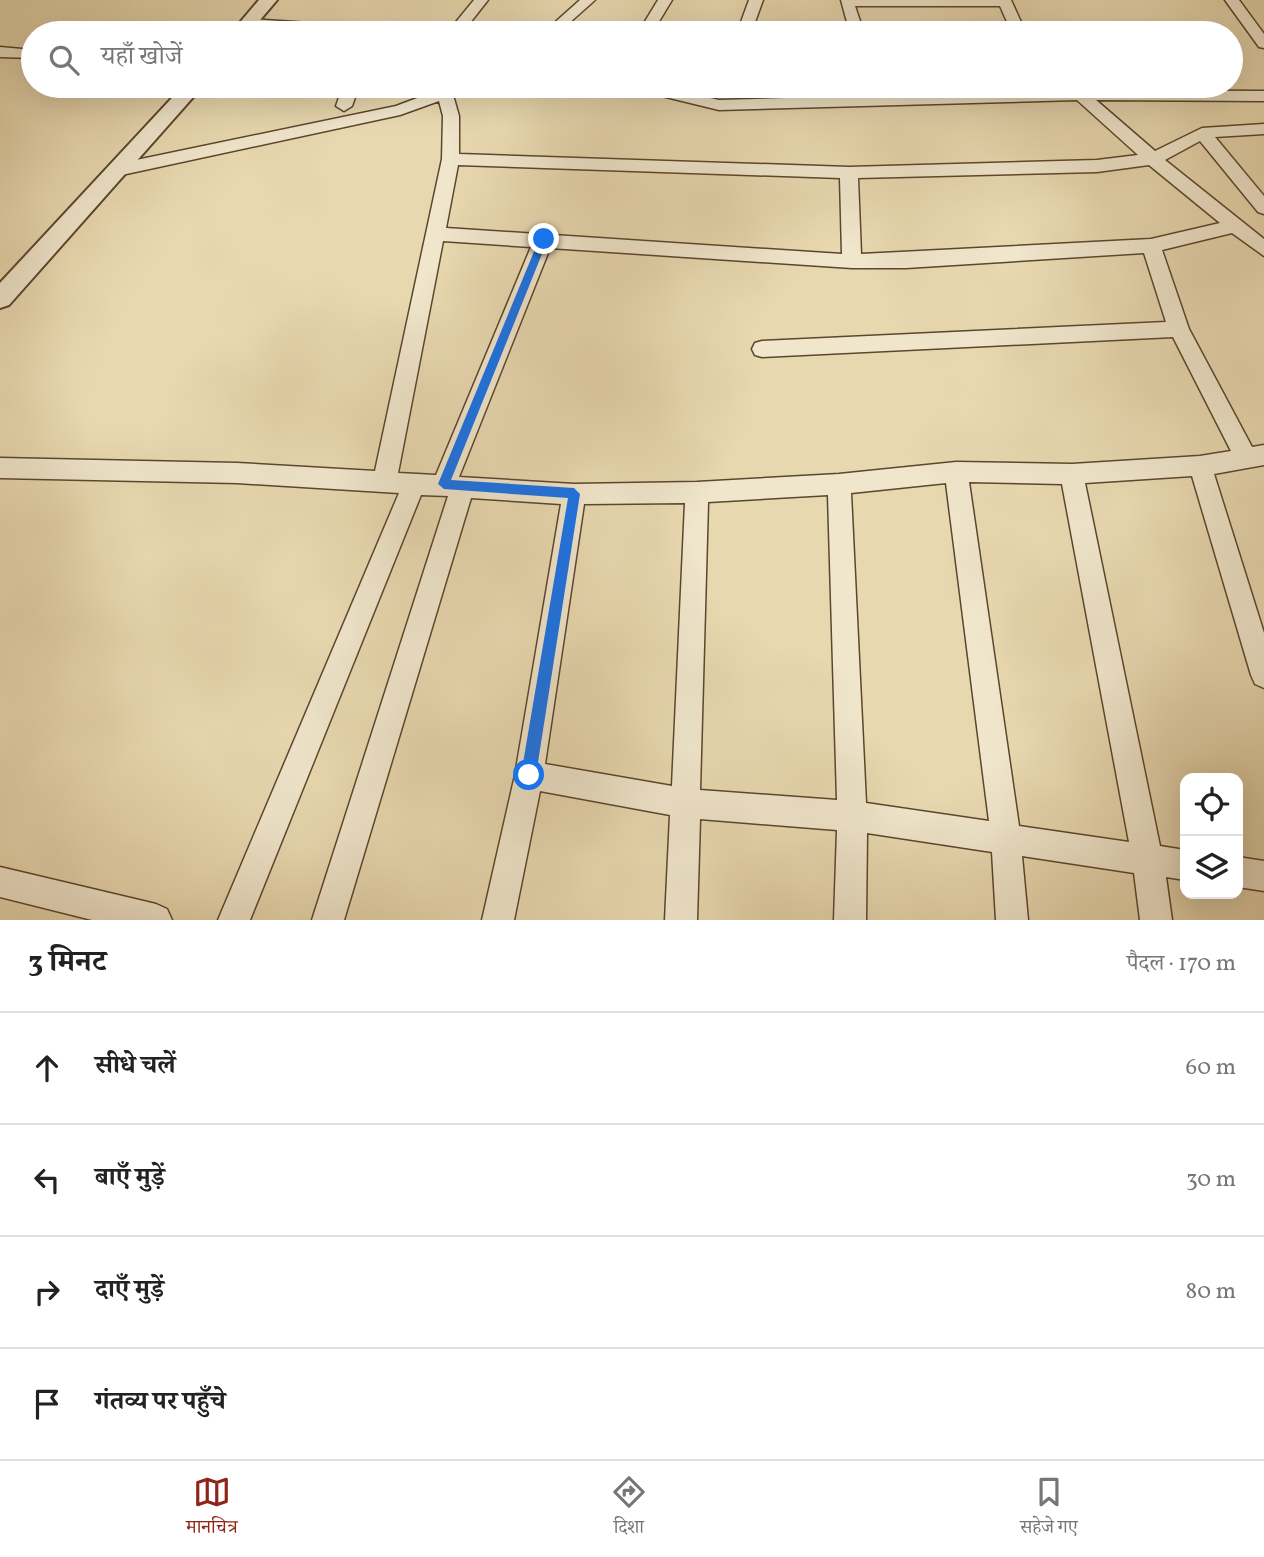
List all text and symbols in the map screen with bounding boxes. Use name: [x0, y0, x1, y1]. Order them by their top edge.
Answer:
search box: [21, 21, 1243, 98]
text: यहाँ खोजें: [101, 39, 182, 75]
icon: search: [45, 41, 83, 79]
route end: [528, 223, 559, 254]
route start: [513, 759, 544, 790]
map controls: [1180, 773, 1243, 899]
button: locate: [1180, 773, 1243, 836]
button: layers: [1180, 836, 1243, 899]
text: 3 मिनट: [28, 942, 106, 984]
text: पैदल · 170 m: [1127, 948, 1236, 980]
text: सीधे चलें: [95, 1048, 176, 1084]
icon: ahead: [28, 1049, 66, 1087]
text: 60 m: [1186, 1052, 1236, 1084]
text: बाएँ मुड़ें: [95, 1160, 165, 1196]
icon: left: [28, 1161, 66, 1199]
text: 30 m: [1186, 1164, 1236, 1196]
text: दाएँ मुड़ें: [95, 1272, 164, 1308]
icon: right: [28, 1273, 66, 1311]
text: 80 m: [1186, 1276, 1236, 1308]
text: गंतव्य पर पहुँचे: [95, 1384, 226, 1420]
icon: arrive: [28, 1385, 66, 1423]
tab: मानचित्र: [186, 1473, 238, 1545]
tab: दिशा: [610, 1473, 648, 1545]
tab: सहेजे गए: [1020, 1473, 1078, 1545]

